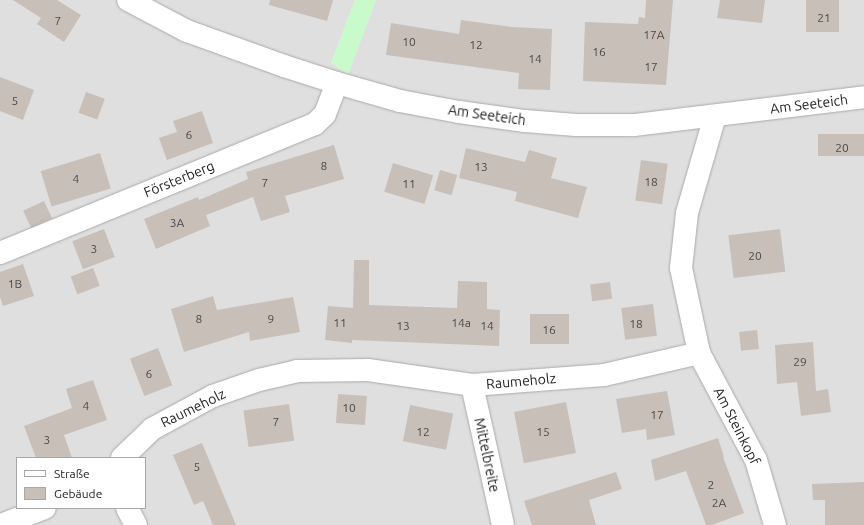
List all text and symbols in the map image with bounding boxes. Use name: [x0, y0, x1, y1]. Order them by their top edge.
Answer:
house number: 21: [817, 11, 831, 25]
house number: 7: [55, 14, 61, 28]
house number: 17A: [643, 28, 665, 42]
house number: 10: [402, 35, 416, 49]
house number: 12: [469, 38, 483, 52]
house number: 16: [592, 45, 606, 59]
house number: 14: [528, 52, 542, 66]
house number: 17: [644, 60, 658, 74]
street label: Am Seeteich: [769, 91, 849, 117]
house number: 5: [12, 94, 18, 108]
street label: Am Seeteich: [447, 101, 527, 129]
house number: 6: [186, 128, 192, 142]
house number: 20: [835, 141, 849, 155]
street label: Försterberg: [141, 157, 217, 201]
house number: 8: [321, 159, 327, 173]
house number: 13: [474, 160, 488, 174]
house number: 4: [73, 172, 79, 186]
house number: 18: [644, 175, 658, 189]
house number: 7: [262, 176, 268, 190]
house number: 11: [402, 177, 416, 191]
house number: 3A: [170, 216, 184, 230]
house number: 3: [91, 242, 97, 256]
house number: 20: [748, 249, 762, 263]
house number: 1B: [8, 277, 22, 291]
house number: 8: [196, 312, 202, 326]
house number: 9: [268, 312, 274, 326]
house number: 11: [333, 316, 347, 330]
house number: 14a: [451, 316, 471, 330]
house number: 18: [629, 317, 643, 331]
house number: 13: [396, 319, 410, 333]
house number: 14: [480, 319, 494, 333]
house number: 16: [542, 323, 556, 337]
house number: 29: [793, 355, 807, 369]
house number: 6: [146, 367, 152, 381]
street label: Raumeholz: [485, 370, 557, 392]
street label: Am Steinkopf: [710, 384, 764, 468]
street label: Raumeholz: [158, 385, 228, 431]
house number: 4: [83, 399, 89, 413]
house number: 10: [342, 401, 356, 415]
house number: 17: [650, 408, 664, 422]
house number: 7: [273, 415, 279, 429]
street label: Mittelbreite: [471, 416, 503, 494]
house number: 12: [416, 425, 430, 439]
house number: 15: [536, 425, 550, 439]
house number: 3: [44, 433, 50, 447]
legend: [16, 457, 146, 509]
house number: 5: [194, 460, 200, 474]
text: Straße: [54, 467, 90, 480]
house number: 2: [708, 478, 714, 492]
text: Gebäude: [54, 487, 102, 500]
house number: 2A: [712, 496, 726, 510]

